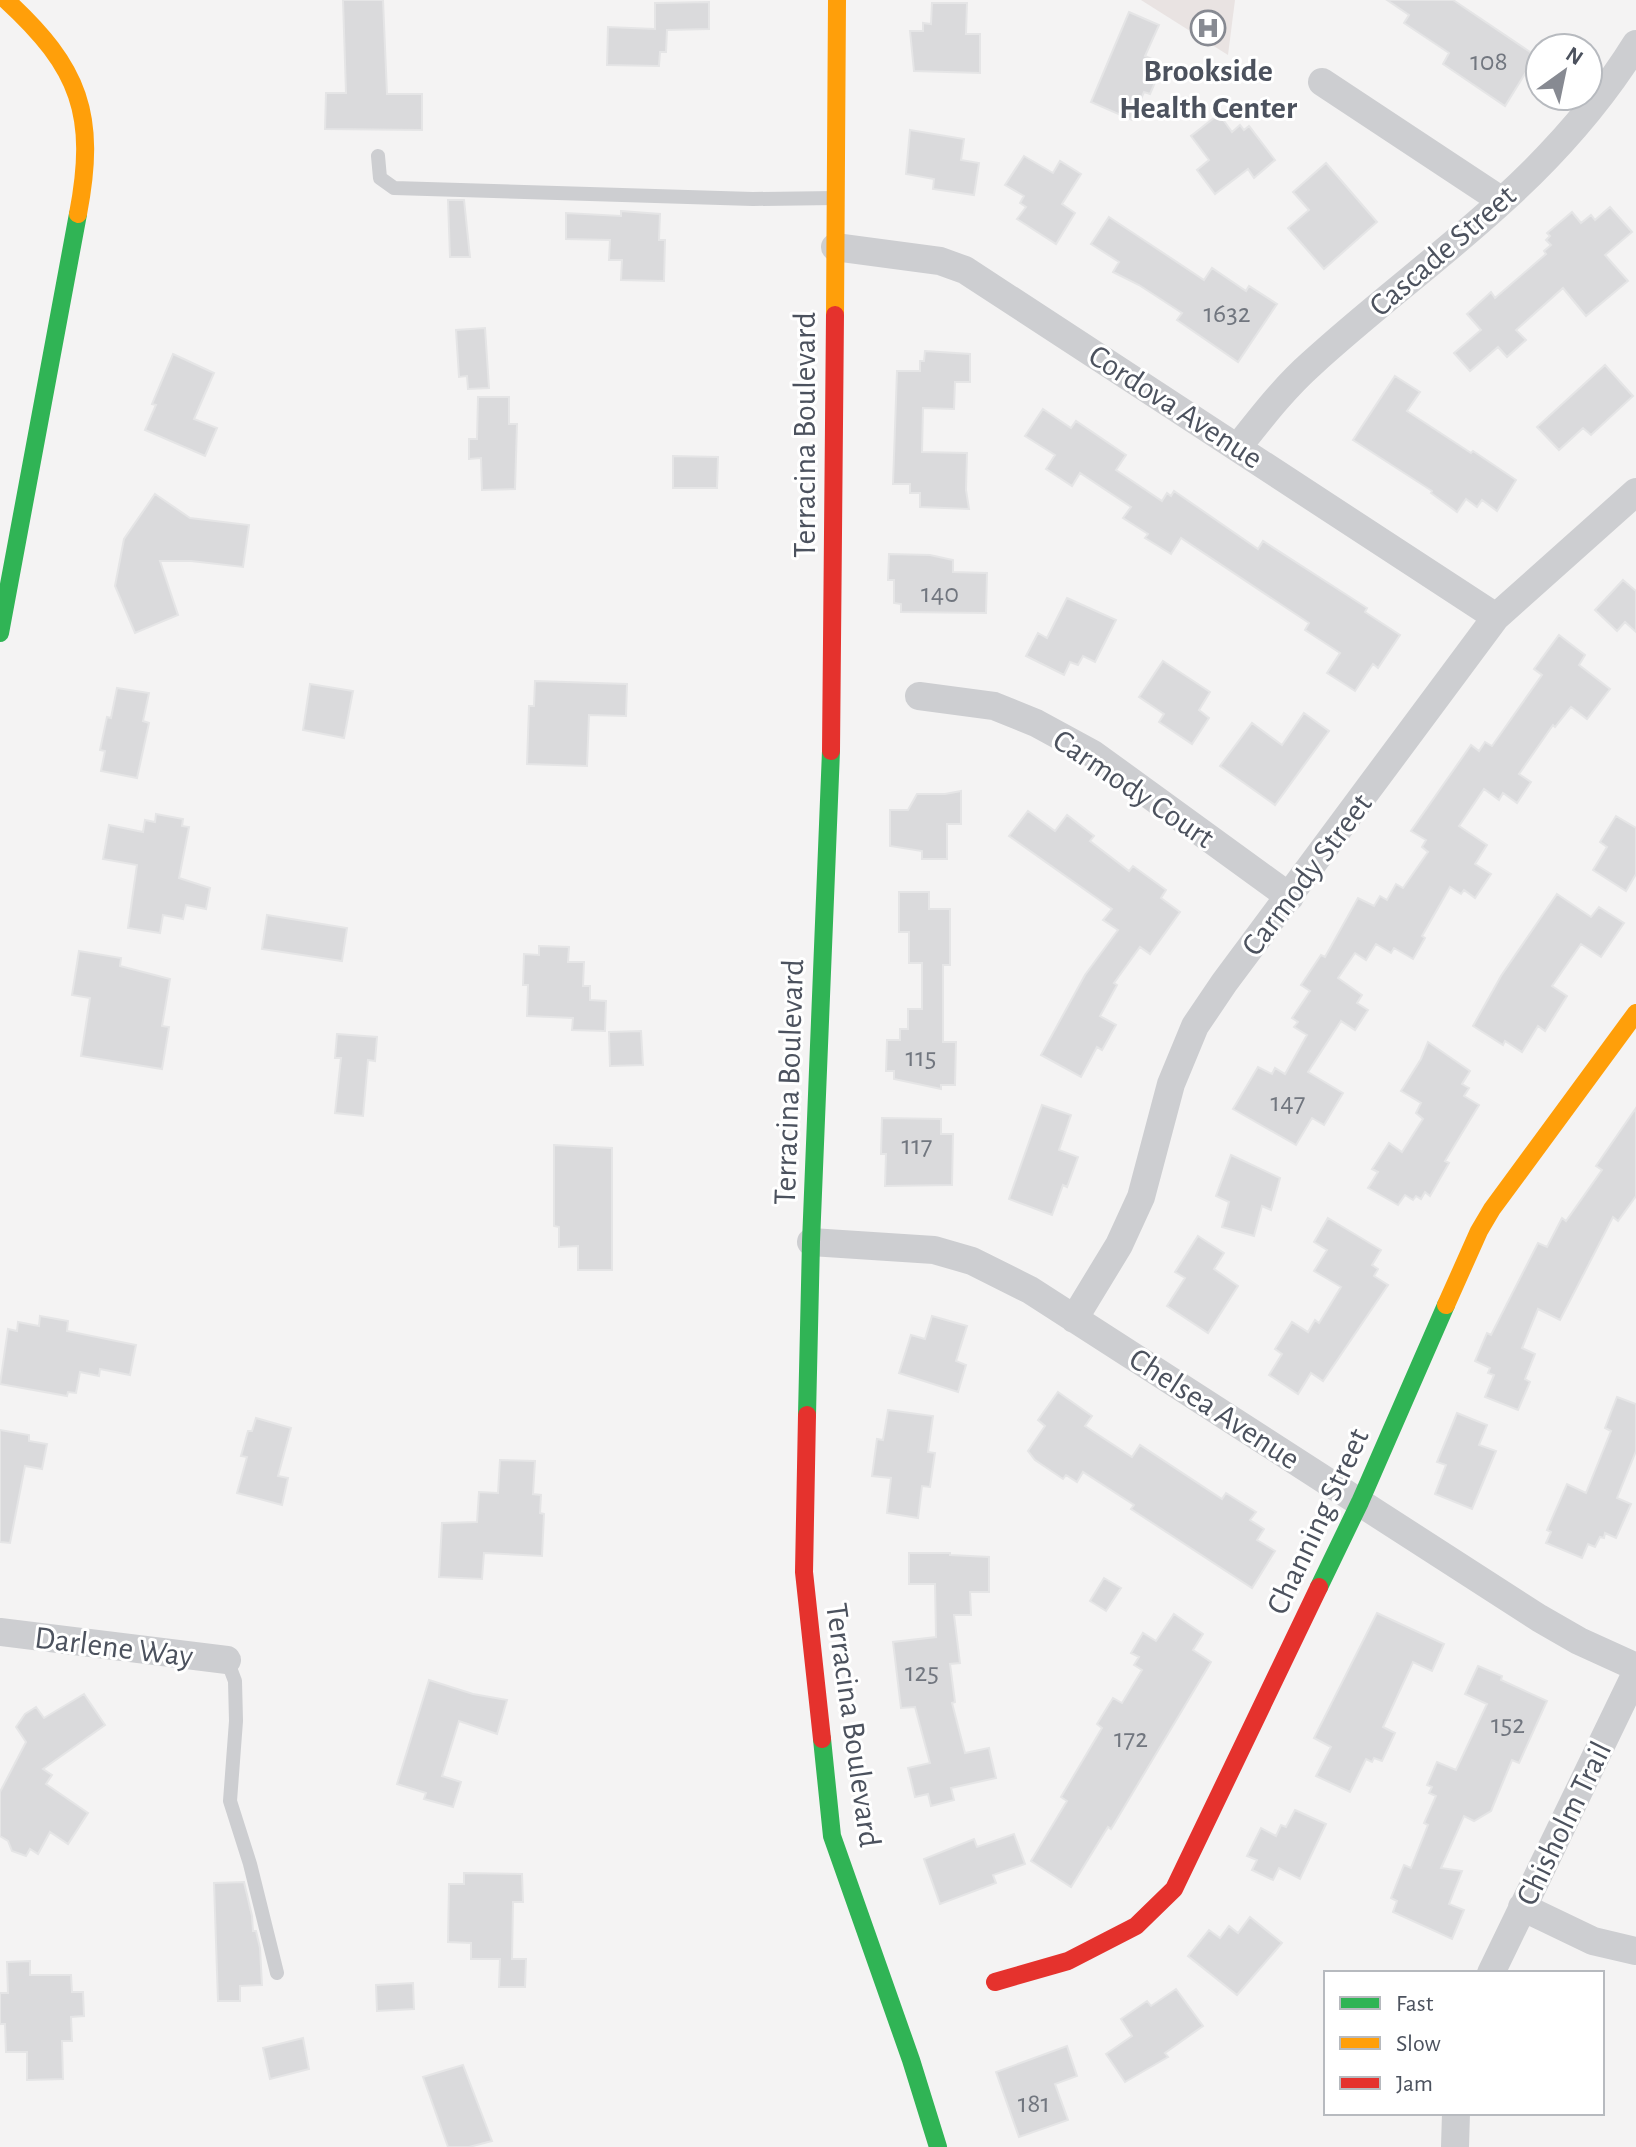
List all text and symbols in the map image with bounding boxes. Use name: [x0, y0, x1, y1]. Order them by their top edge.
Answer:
hospital icon: Brookside Health Center: [1189, 9, 1227, 47]
north arrow: [1524, 32, 1604, 112]
text: N: [1562, 43, 1587, 69]
house number: 108: [1470, 48, 1508, 76]
place label: Brookside Health Center: [1119, 55, 1297, 124]
street label: Cascade Street: [1363, 179, 1522, 323]
house number: 1632: [1203, 300, 1251, 328]
street label: Terracina Boulevard: [789, 312, 821, 558]
street label: Cordova Avenue: [1083, 339, 1268, 475]
house number: 140: [921, 580, 959, 608]
street label: Carmody Court: [1047, 723, 1220, 854]
street label: Carmody Street: [1236, 788, 1378, 962]
street label: Terracina Boulevard: [769, 959, 809, 1206]
house number: 115: [906, 1044, 936, 1072]
house number: 147: [1271, 1089, 1305, 1117]
house number: 117: [902, 1132, 932, 1160]
street label: Chelsea Avenue: [1124, 1342, 1305, 1476]
street label: Channing Street: [1261, 1424, 1375, 1619]
street label: Terracina Boulevard: [820, 1601, 886, 1849]
street label: Darlene Way: [33, 1621, 195, 1673]
house number: 125: [905, 1659, 939, 1687]
house number: 152: [1491, 1711, 1525, 1739]
house number: 172: [1114, 1725, 1148, 1753]
street label: Chisholm Trail: [1510, 1736, 1617, 1910]
legend: [1324, 1971, 1604, 2115]
text: Fast: [1396, 1992, 1434, 2016]
text: Slow: [1396, 2032, 1441, 2056]
text: Jam: [1396, 2072, 1433, 2096]
house number: 181: [1018, 2090, 1050, 2118]

